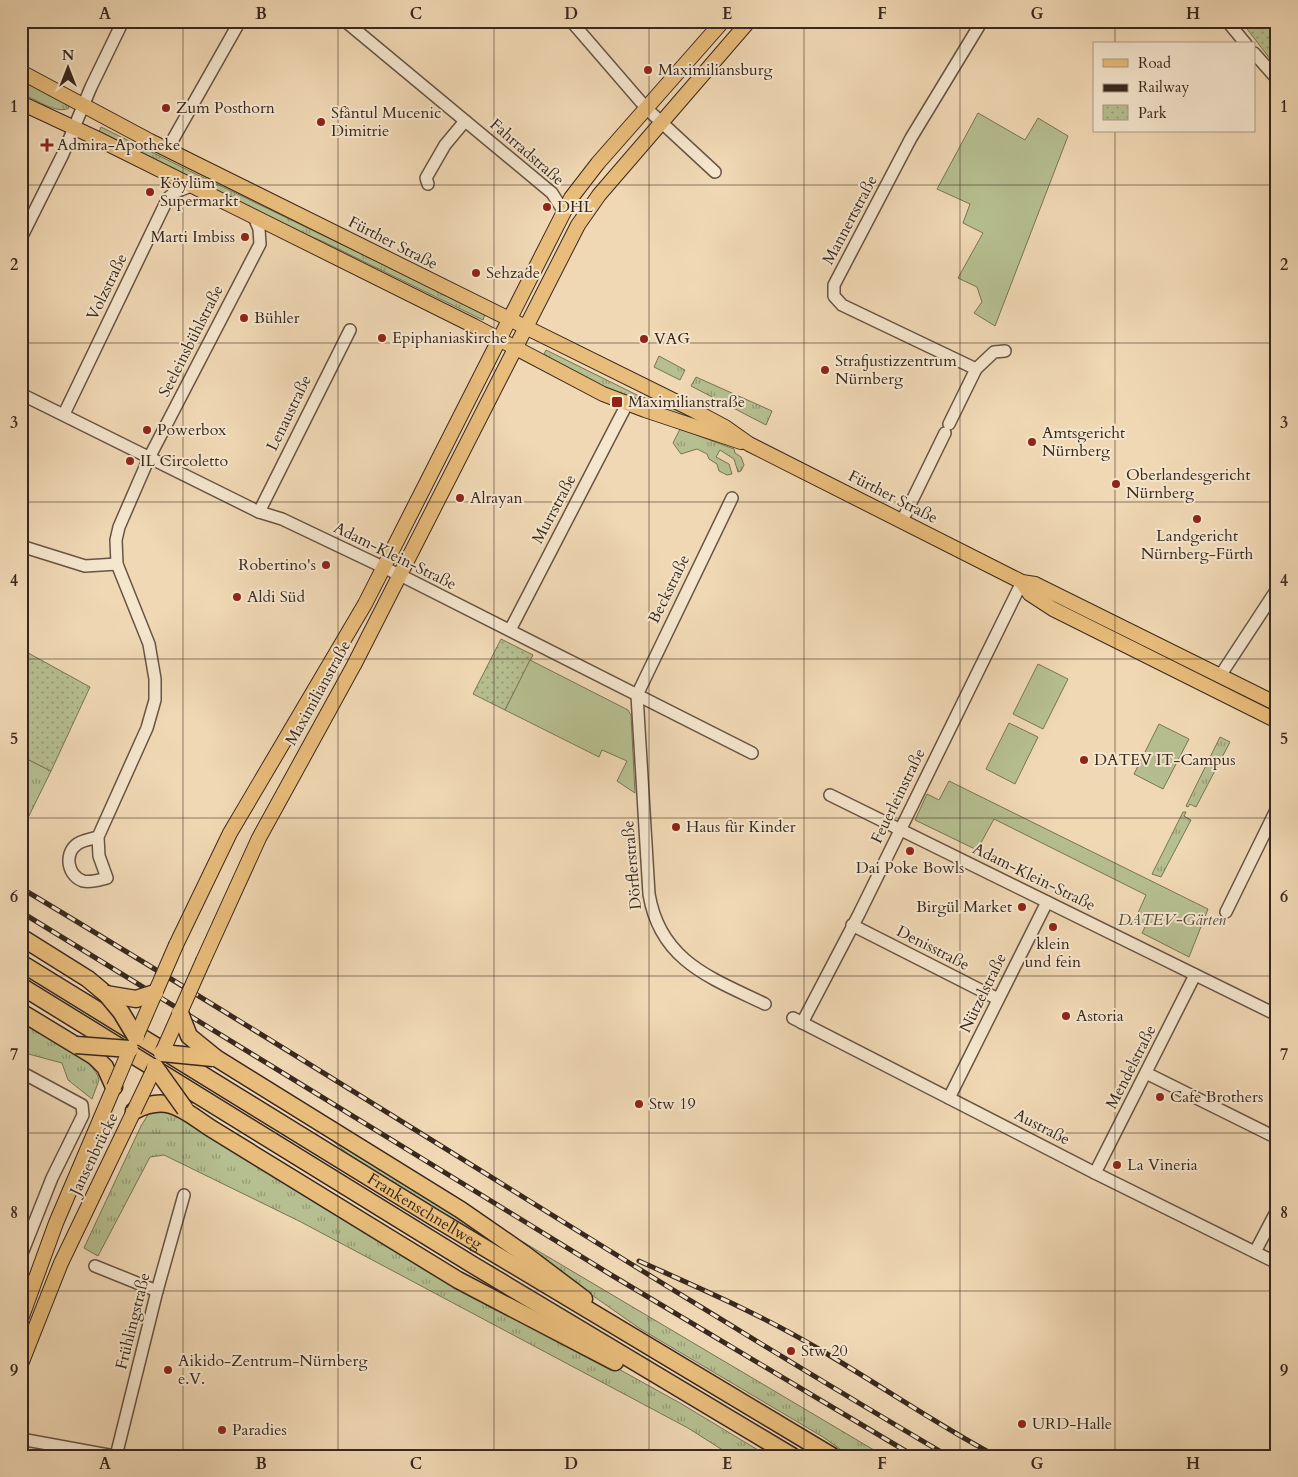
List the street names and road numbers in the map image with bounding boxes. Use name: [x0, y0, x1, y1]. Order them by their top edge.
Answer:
street label: Fahrradstraße: [485, 114, 569, 190]
street label: Mannertstraße: [817, 171, 883, 269]
street label: Fürther Straße: [345, 211, 441, 275]
street label: Volzstraße: [81, 250, 133, 324]
street label: Seeleinsbühlstraße: [153, 281, 229, 401]
street label: Lenaustraße: [261, 371, 317, 455]
street label: Fürther Straße: [845, 465, 941, 529]
street label: Murrstraße: [527, 471, 581, 547]
street label: Adam-Klein-Straße: [330, 517, 460, 595]
street label: Beckstraße: [643, 551, 695, 627]
street label: Maximilianstraße: [280, 637, 356, 749]
street label: Feuerleinstraße: [866, 745, 930, 847]
street label: Dörflerstraße: [617, 819, 647, 911]
street label: Adam-Klein-Straße: [969, 838, 1099, 916]
street label: Denisstraße: [893, 920, 973, 976]
street label: Nützelstraße: [954, 950, 1012, 1036]
street label: Mendelstraße: [1100, 1021, 1162, 1113]
street label: Austraße: [1010, 1104, 1074, 1150]
street label: Jansenbrücke: [64, 1109, 123, 1201]
street label: Frankenschnellweg: [363, 1168, 486, 1255]
street label: Frühlingstraße: [110, 1270, 156, 1372]

